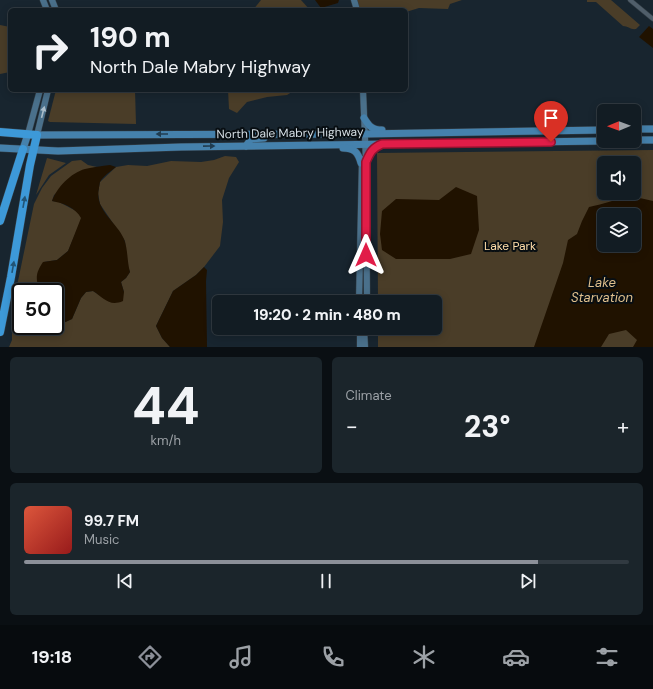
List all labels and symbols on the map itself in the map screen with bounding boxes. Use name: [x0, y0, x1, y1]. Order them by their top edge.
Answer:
pin: [534, 101, 568, 142]
north arrow: [597, 104, 641, 148]
one-way arrow: [40, 106, 46, 119]
street label: North Dale Mabry Highway: [216, 124, 364, 142]
one-way arrow: [155, 131, 168, 137]
one-way arrow: [203, 143, 216, 149]
one-way arrow: [21, 196, 27, 208]
position arrow: [345, 234, 387, 276]
park label: Lake Park: [484, 238, 536, 254]
one-way arrow: [10, 261, 16, 273]
water label: Lake Starvation: [571, 274, 633, 306]
speed limit sign: 50: [12, 283, 64, 335]

